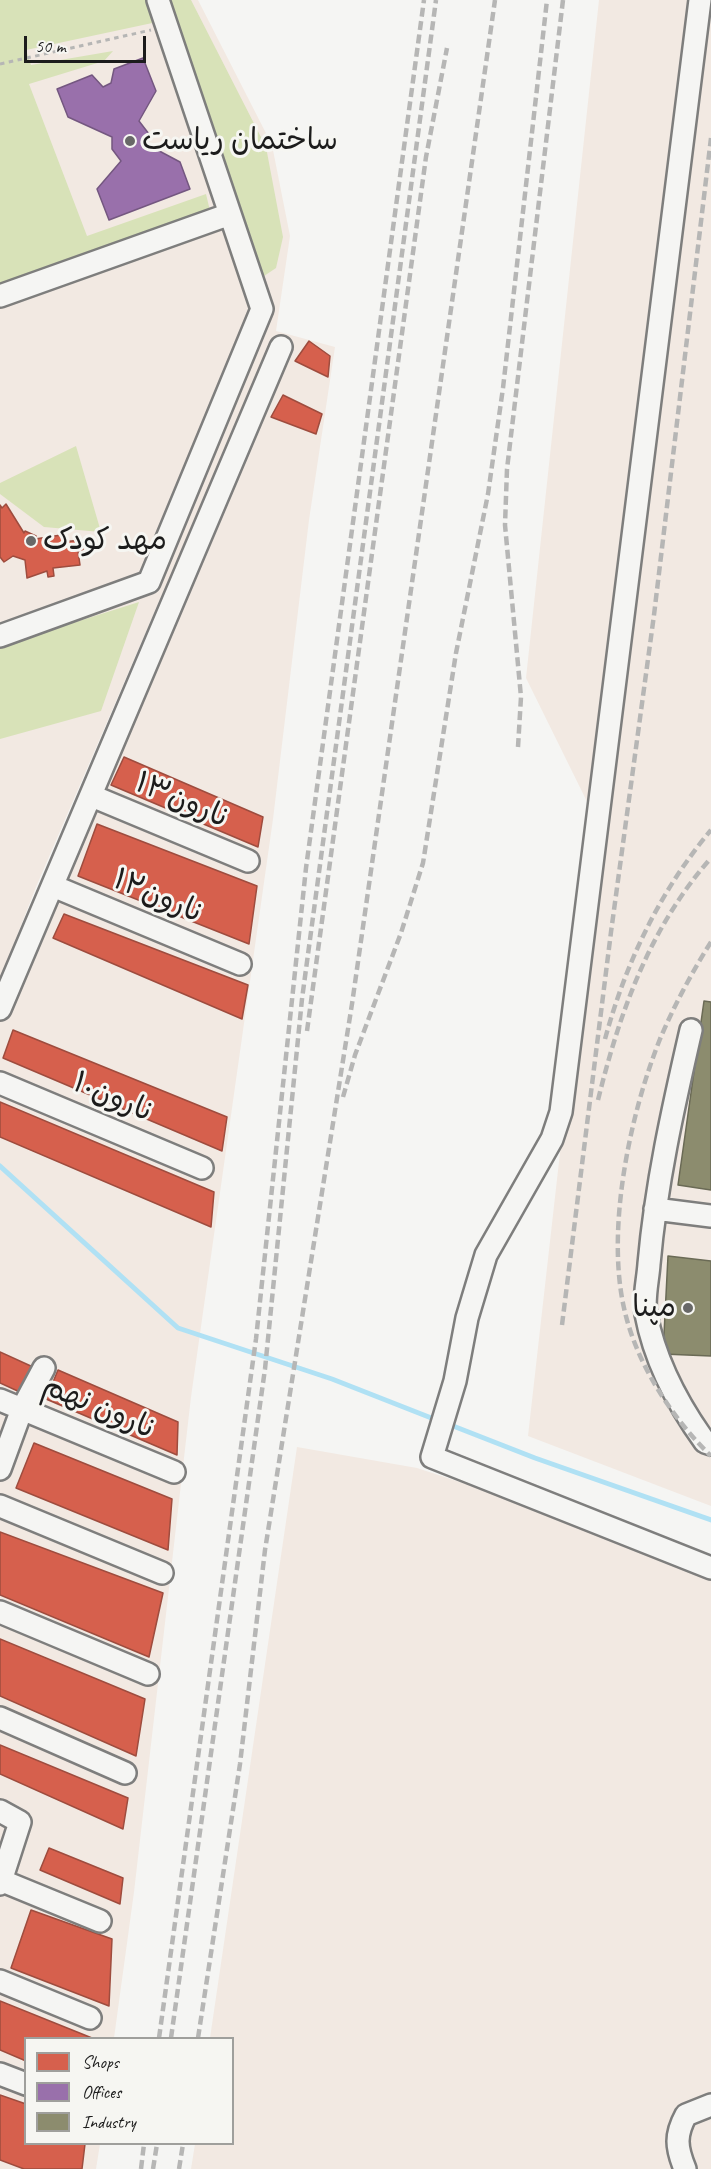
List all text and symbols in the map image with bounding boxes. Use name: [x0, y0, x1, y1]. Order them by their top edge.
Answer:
scale bar: [27, 24, 148, 62]
text: 50 m: [35, 35, 66, 57]
place label: ساختمان ریاست: [142, 123, 338, 159]
marker: ساختمان ریاست: [123, 134, 137, 148]
place label: مهد کودک: [43, 523, 167, 559]
marker: مهد کودک: [24, 534, 38, 548]
street label: نارون۱۳: [130, 765, 234, 837]
street label: نارون۱۲: [108, 862, 208, 932]
street label: نارون۱۰: [67, 1065, 159, 1131]
place label: مپنا: [632, 1290, 676, 1326]
marker: مپنا: [681, 1301, 695, 1315]
street label: نارون نهم: [37, 1368, 161, 1448]
legend: [24, 2037, 234, 2145]
text: Shops: [82, 2051, 119, 2073]
text: Offices: [82, 2081, 121, 2103]
text: Industry: [82, 2111, 136, 2133]

